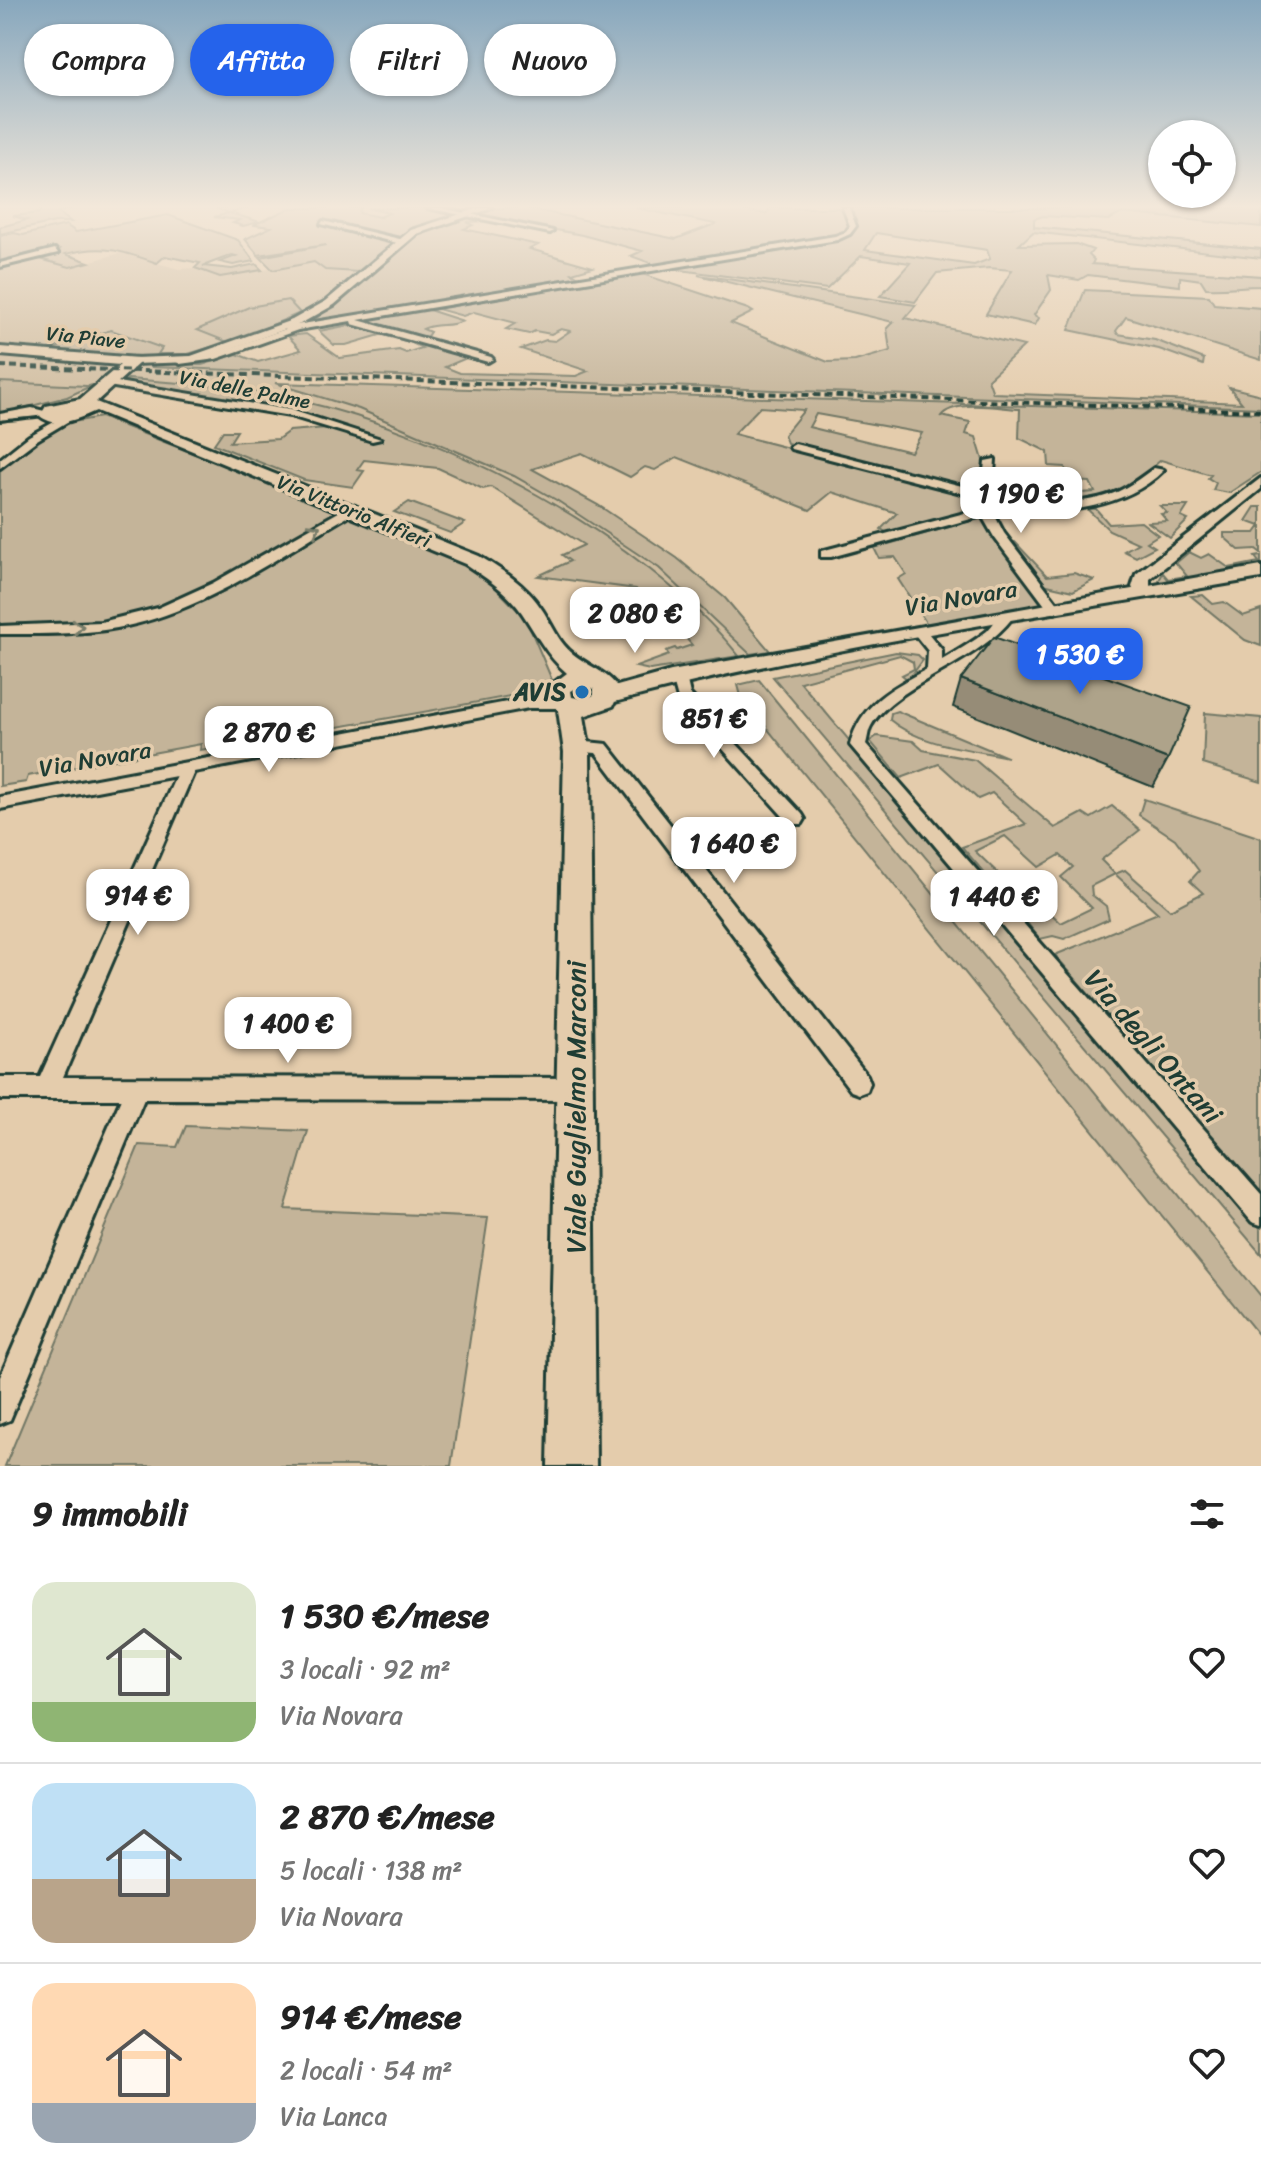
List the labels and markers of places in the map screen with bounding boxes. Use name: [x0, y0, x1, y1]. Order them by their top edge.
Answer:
pin: 1 190 €: [947, 467, 1095, 535]
pin: 2 080 €: [561, 587, 709, 655]
pin: 1 530 €: [1006, 628, 1154, 696]
place label: AVIS: [513, 671, 566, 713]
marker: AVIS: [573, 683, 591, 701]
pin: 851 €: [658, 692, 770, 760]
pin: 2 870 €: [195, 706, 343, 774]
pin: 1 640 €: [660, 817, 808, 885]
pin: 914 €: [82, 869, 194, 937]
pin: 1 440 €: [920, 870, 1068, 938]
pin: 1 400 €: [214, 997, 362, 1065]

